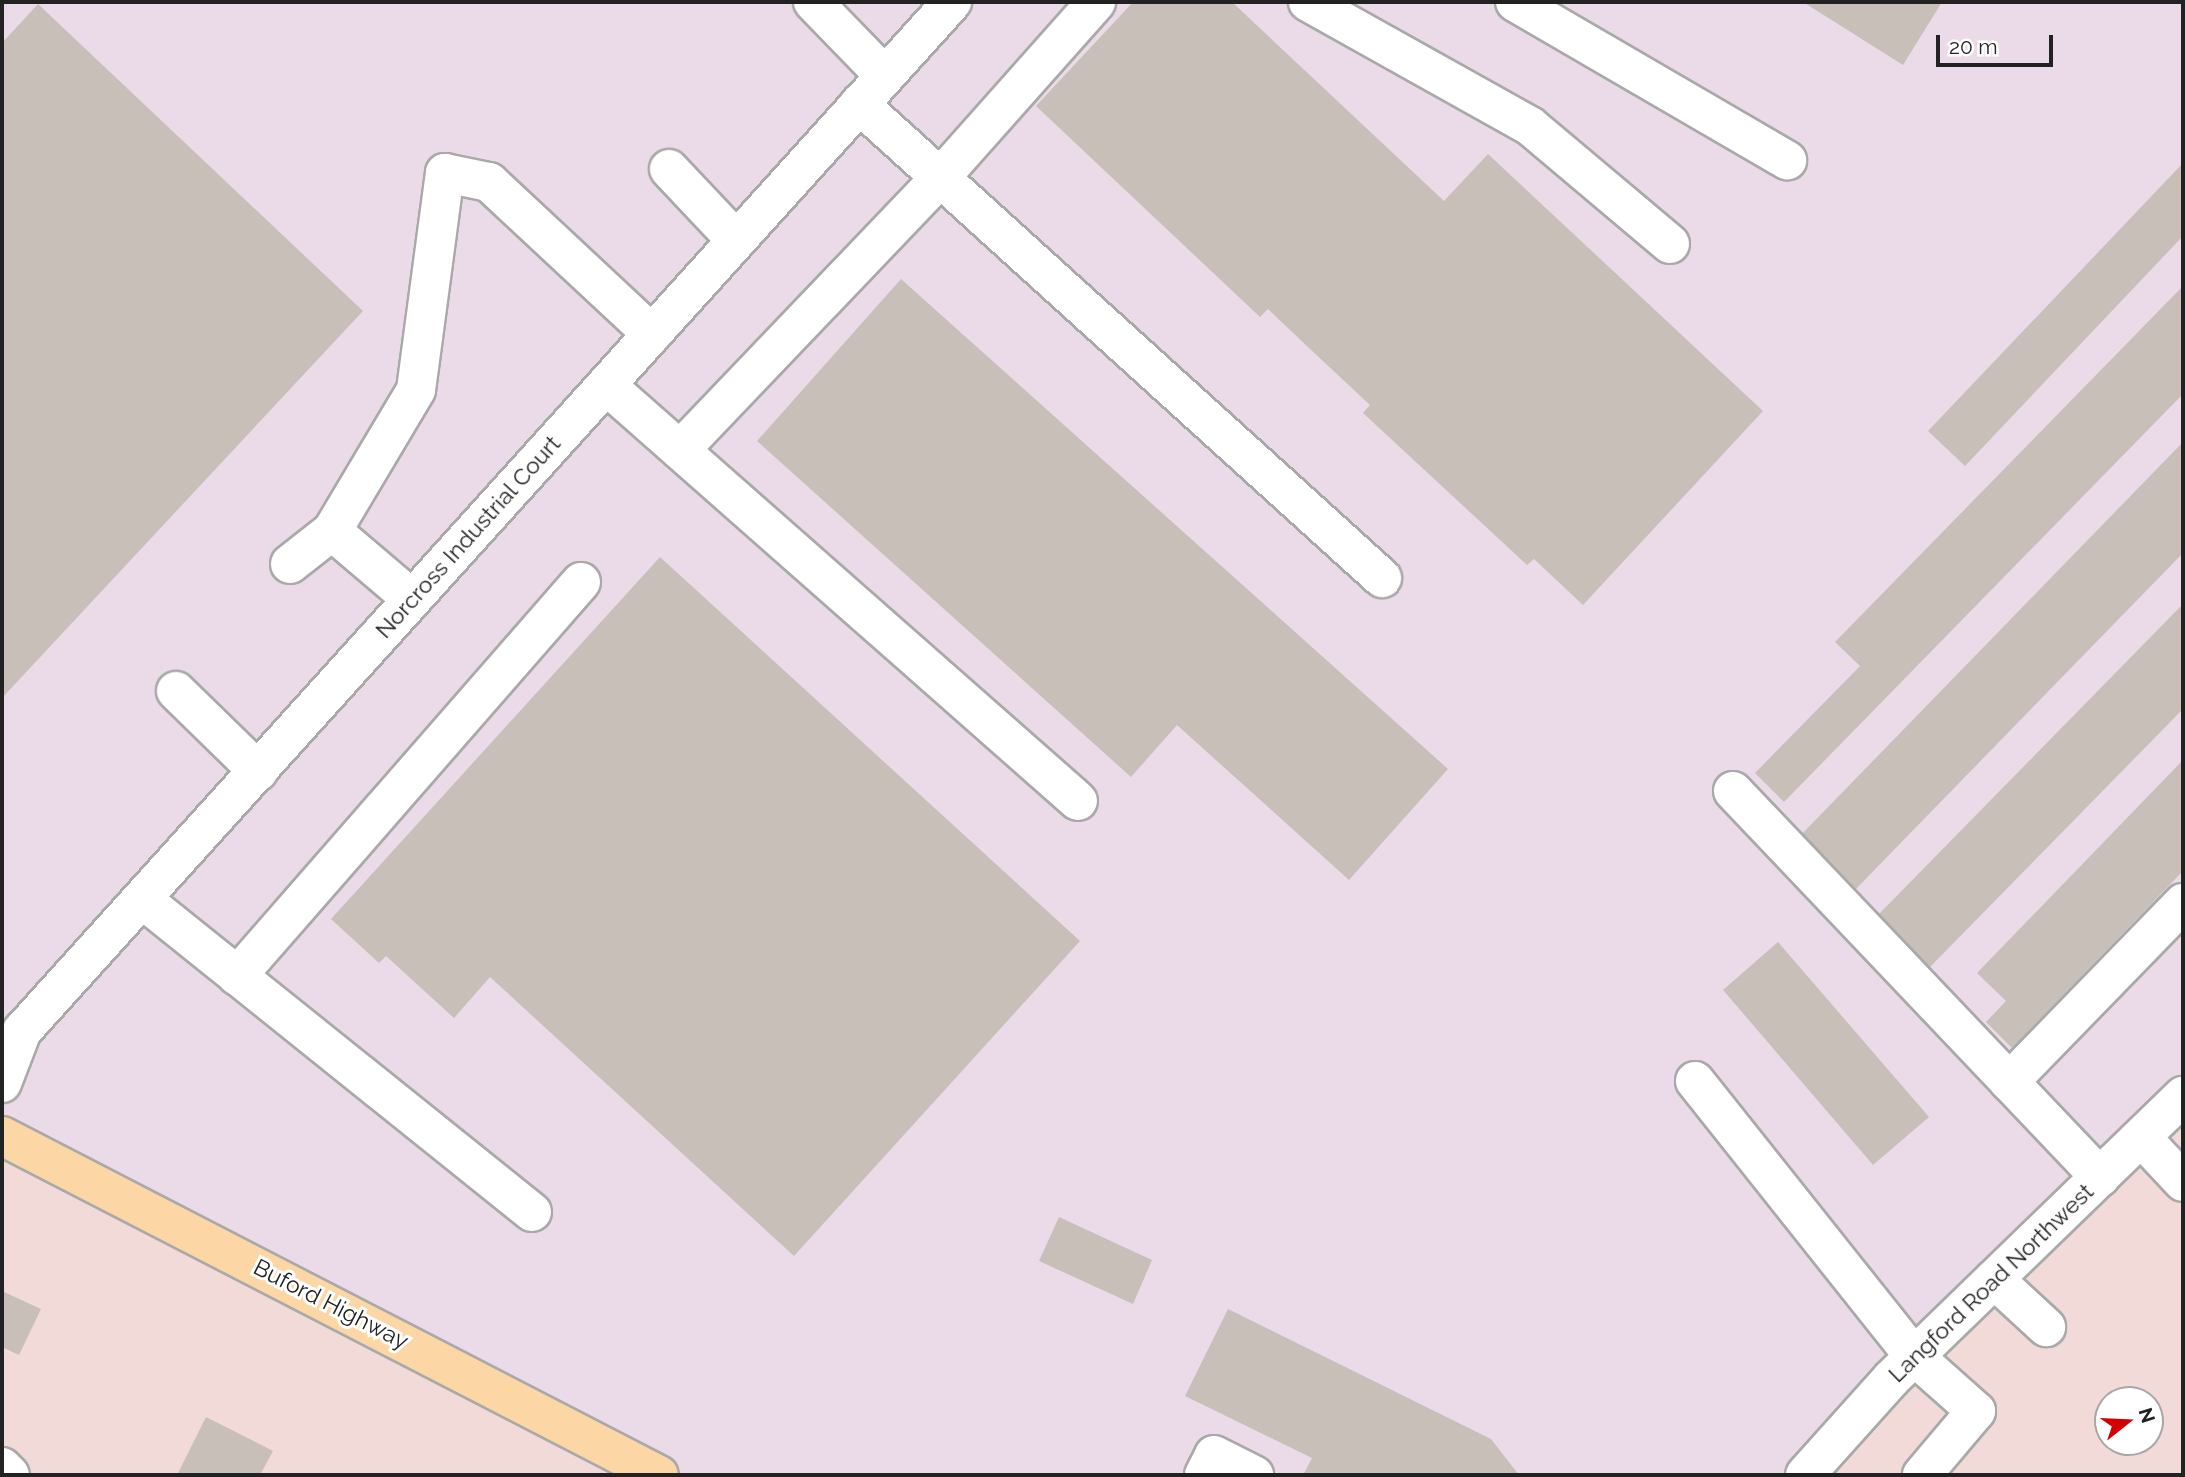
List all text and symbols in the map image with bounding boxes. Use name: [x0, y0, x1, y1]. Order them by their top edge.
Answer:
scale bar: [1940, 21, 2057, 65]
text: 20 m: [1949, 34, 1997, 59]
street label: Norcross Industrial Court: [370, 430, 566, 644]
street label: Langford Road Northwest: [1883, 1178, 2099, 1388]
street label: Buford Highway: [249, 1253, 413, 1355]
north arrow: [2094, 1386, 2164, 1456]
text: N: [2134, 1405, 2160, 1425]

